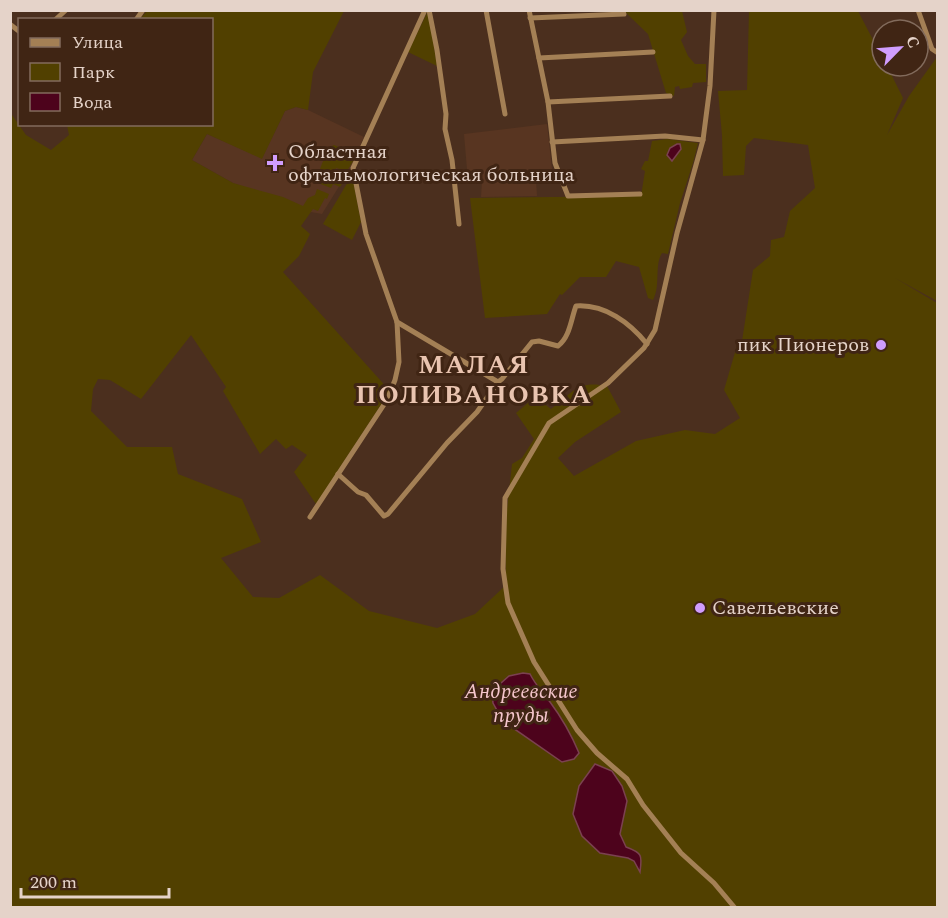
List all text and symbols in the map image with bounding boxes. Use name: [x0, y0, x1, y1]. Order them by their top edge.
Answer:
legend: [18, 18, 213, 126]
north arrow: [870, 18, 930, 78]
text: Улица: [72, 29, 123, 56]
text: С: [899, 32, 926, 52]
text: Парк: [72, 59, 115, 86]
text: Вода: [72, 89, 112, 116]
place label: Областная офтальмологическая больница: [288, 137, 575, 190]
marker: Областная офтальмологическая больница: [266, 154, 284, 172]
place label: пик Пионеров: [737, 330, 869, 360]
marker: пик Пионеров: [874, 338, 888, 352]
district label: МАЛАЯ ПОЛИВАНОВКА: [356, 345, 592, 415]
place label: Савельевские: [712, 593, 839, 623]
marker: Савельевские: [693, 601, 707, 615]
water label: Андреевские пруды: [463, 676, 578, 732]
scale bar: [21, 861, 170, 899]
text: 200 m: [30, 869, 77, 896]

